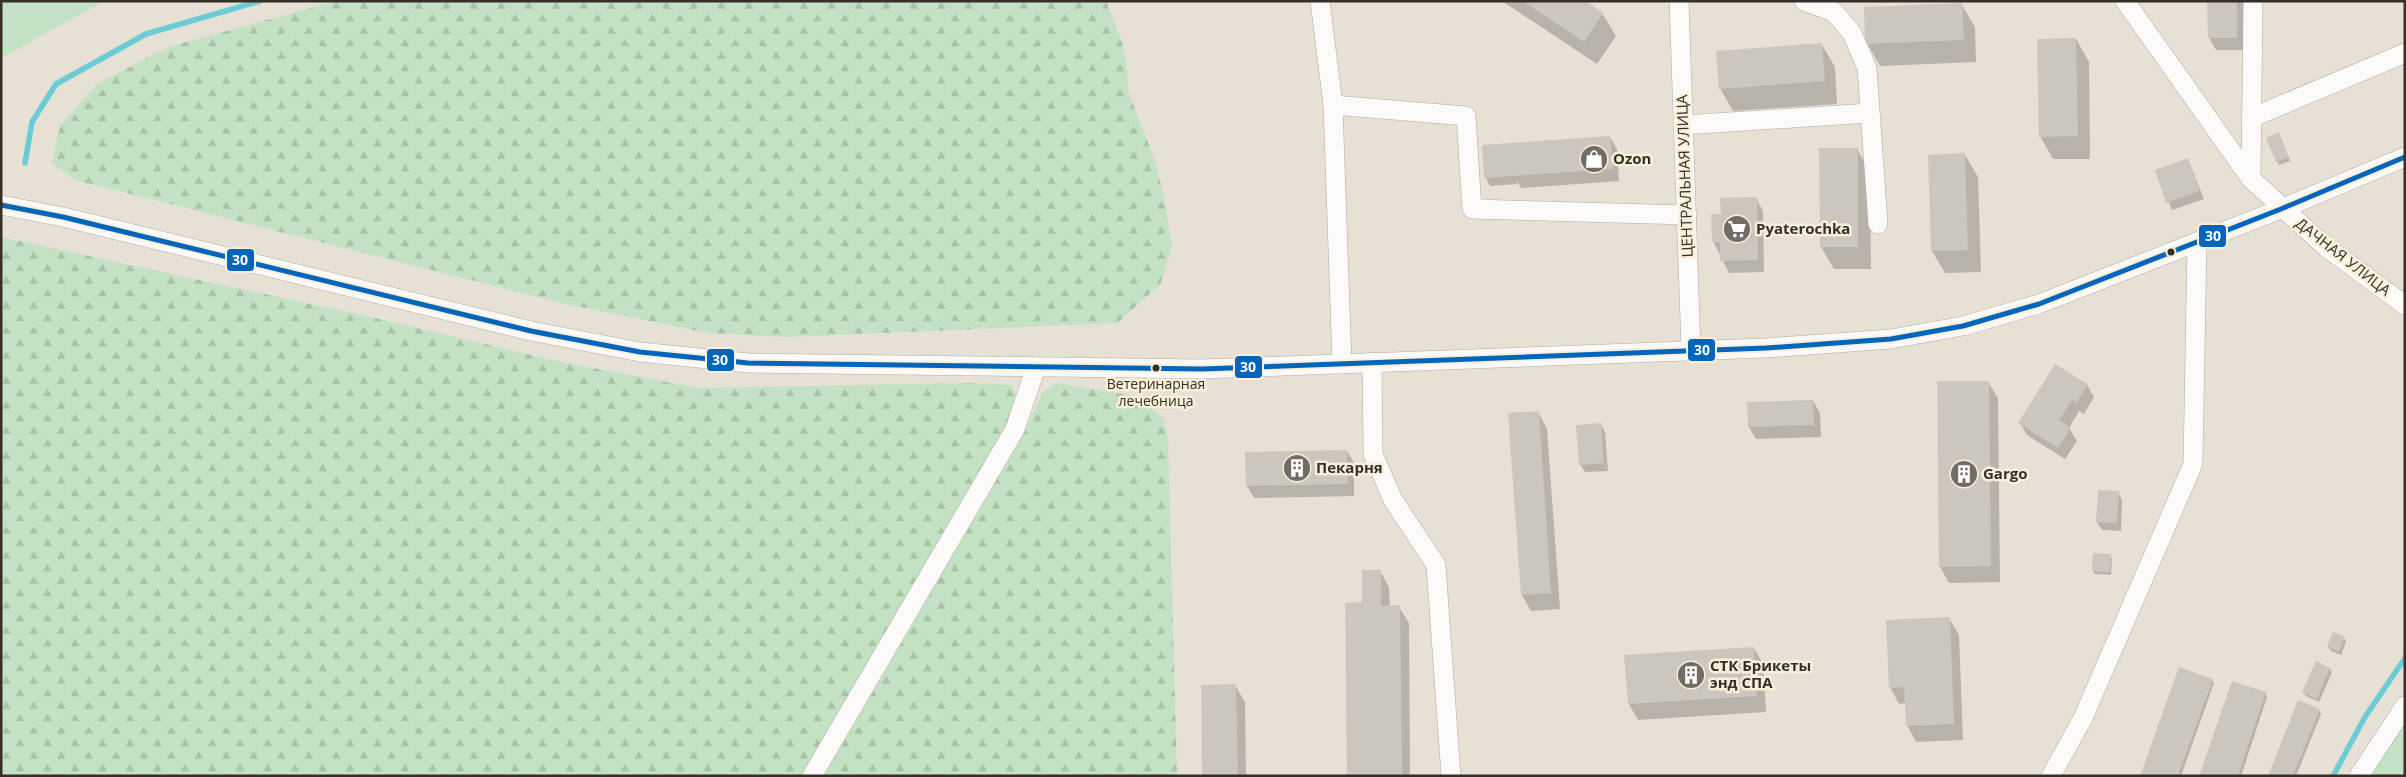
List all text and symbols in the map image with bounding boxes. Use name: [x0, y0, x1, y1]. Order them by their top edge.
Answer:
street label: ЦЕНТРАЛЬНАЯ УЛИЦА: [1671, 94, 1697, 258]
shop icon: Ozon: [1579, 144, 1609, 174]
place label: Ozon: [1613, 148, 1651, 168]
street label: ДАЧНАЯ УЛИЦА: [2292, 213, 2396, 300]
supermarket icon: Pyaterochka: [1722, 214, 1752, 244]
place label: Pyaterochka: [1756, 218, 1850, 238]
line badge: 30: [2198, 224, 2227, 248]
text: 30: [2205, 226, 2221, 245]
unlabelled marker: [2166, 247, 2176, 257]
line badge: 30: [226, 248, 255, 272]
text: 30: [232, 250, 248, 269]
line badge: 30: [1687, 338, 1716, 362]
text: 30: [1694, 340, 1710, 359]
line badge: 30: [706, 348, 735, 372]
text: 30: [712, 350, 728, 369]
line badge: 30: [1234, 355, 1263, 379]
text: 30: [1240, 357, 1256, 376]
marker: Ветеринарная лечебница: [1151, 363, 1161, 373]
place label: Ветеринарная лечебница: [1107, 374, 1205, 410]
building icon: Пекарня: [1282, 453, 1312, 483]
place label: Пекарня: [1316, 457, 1383, 477]
building icon: Gargo: [1949, 459, 1979, 489]
place label: Gargo: [1983, 463, 2028, 483]
place label: СТК Брикеты энд СПА: [1710, 655, 1811, 692]
building icon: СТК Брикеты энд СПА: [1676, 660, 1706, 690]

